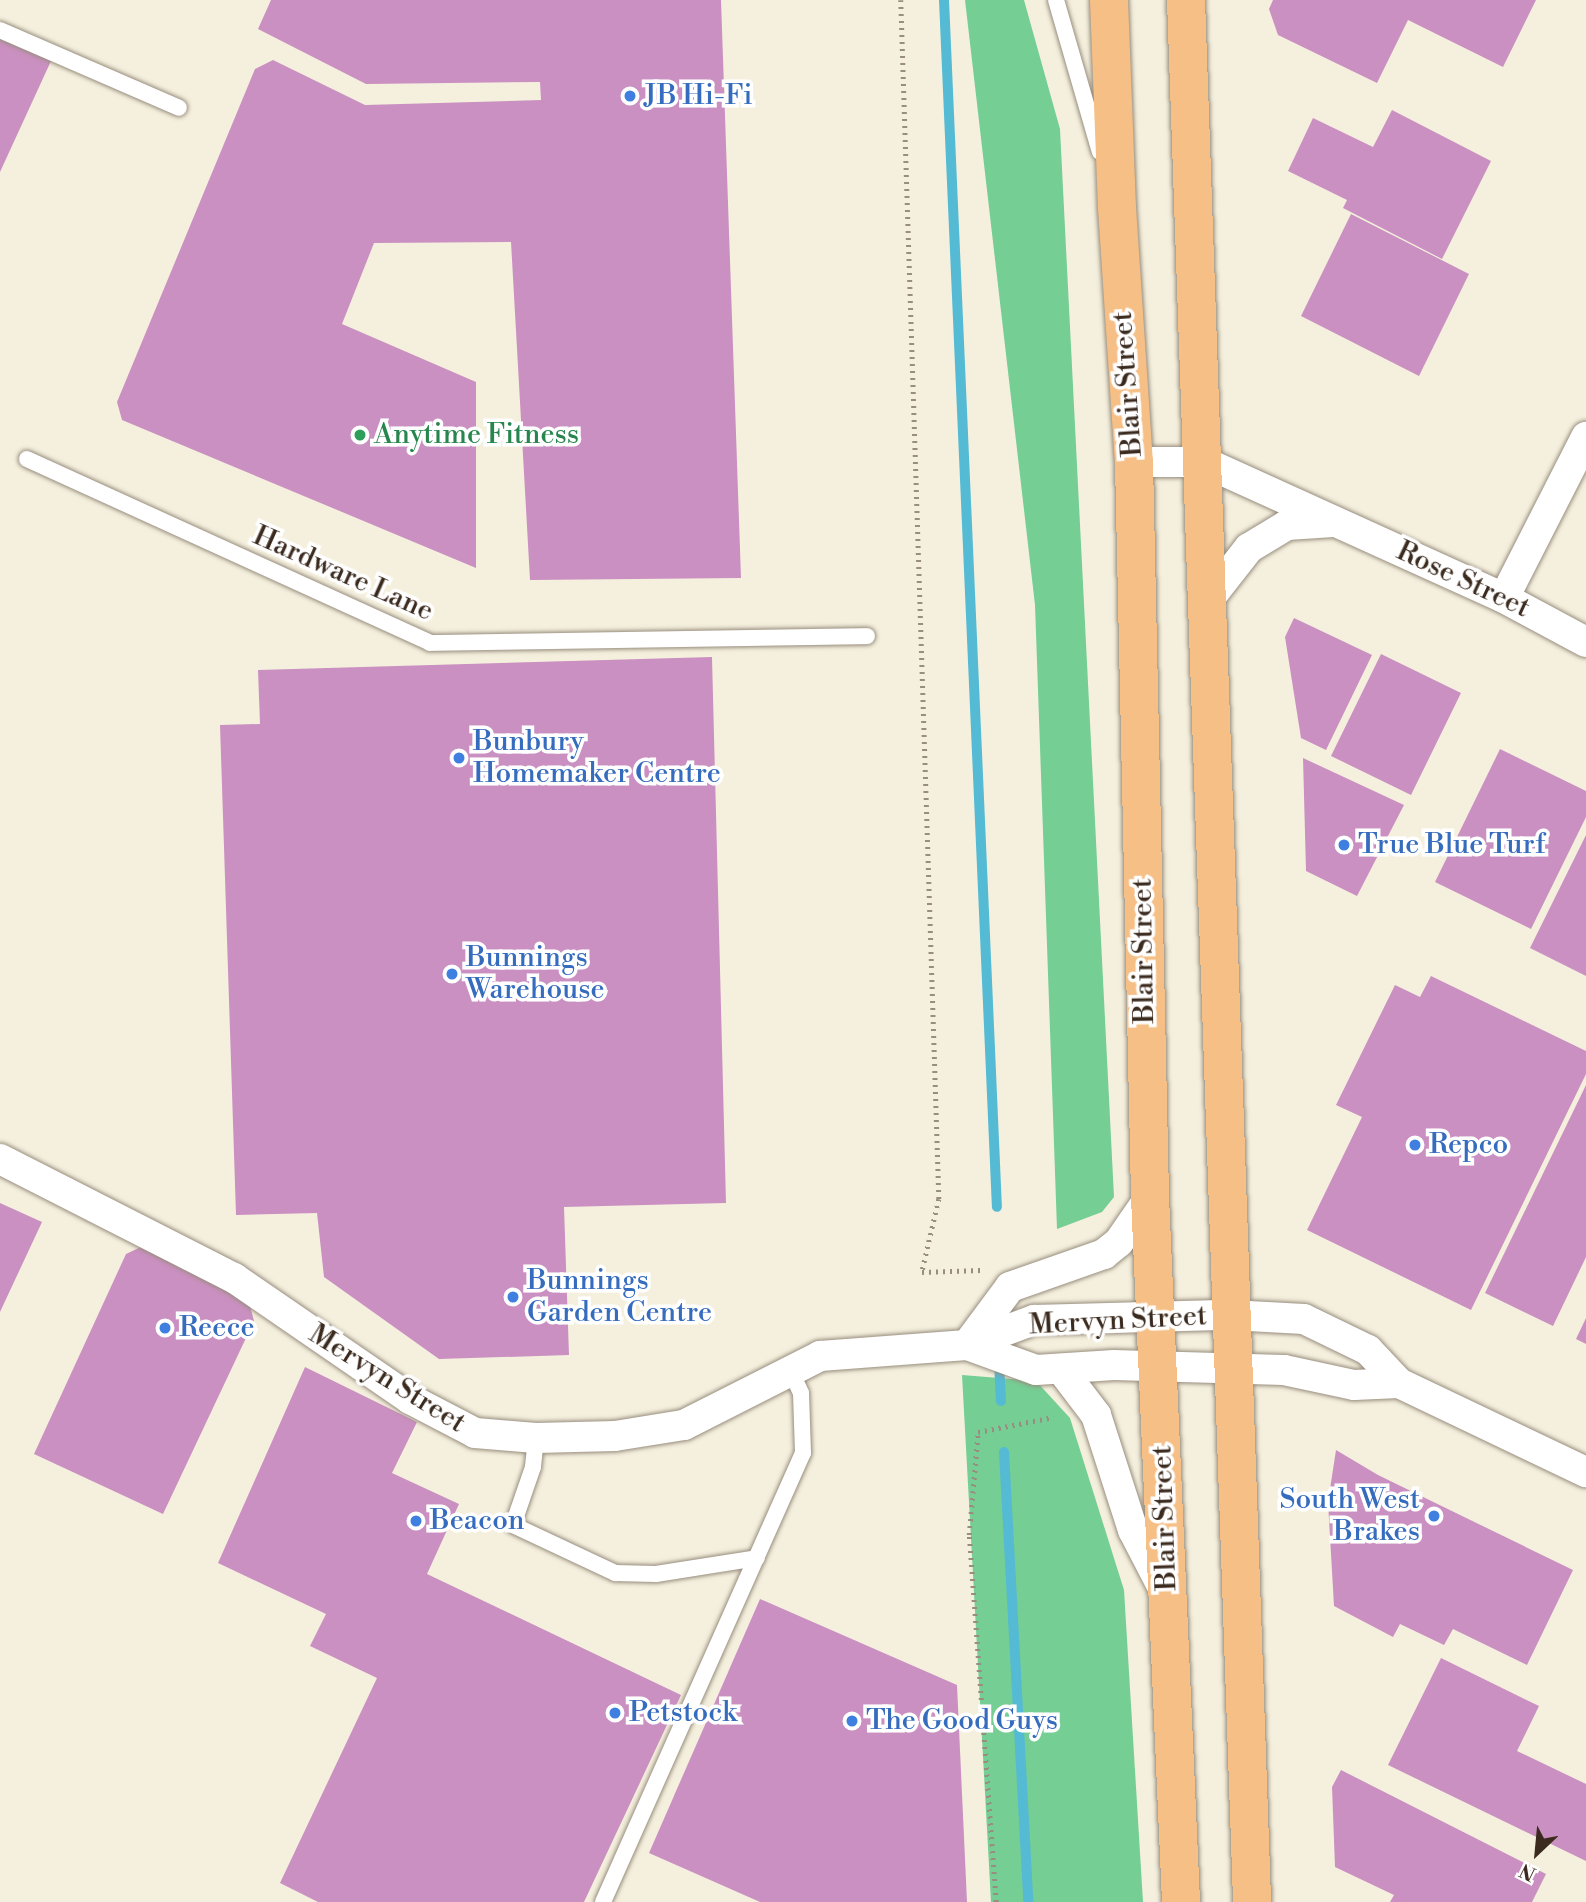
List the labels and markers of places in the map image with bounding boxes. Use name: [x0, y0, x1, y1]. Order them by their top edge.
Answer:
place label: JB Hi-Fi: [644, 79, 752, 113]
marker: JB Hi-Fi: [622, 88, 638, 104]
place label: Anytime Fitness: [374, 418, 579, 452]
marker: Anytime Fitness: [352, 427, 368, 443]
place label: Bunbury Homemaker Centre: [473, 725, 721, 791]
marker: Bunbury Homemaker Centre: [451, 750, 467, 766]
place label: True Blue Turf: [1358, 828, 1545, 862]
marker: True Blue Turf: [1336, 837, 1352, 853]
place label: Bunnings Warehouse: [466, 941, 605, 1007]
marker: Bunnings Warehouse: [444, 966, 460, 982]
place label: Repco: [1429, 1128, 1508, 1162]
marker: Repco: [1407, 1137, 1423, 1153]
place label: Bunnings Garden Centre: [527, 1264, 712, 1330]
marker: Bunnings Garden Centre: [505, 1289, 521, 1305]
place label: Reece: [179, 1311, 255, 1345]
marker: Reece: [157, 1320, 173, 1336]
place label: South West Brakes: [1279, 1483, 1420, 1549]
place label: Beacon: [430, 1504, 525, 1538]
marker: South West Brakes: [1426, 1508, 1442, 1524]
marker: Beacon: [408, 1513, 424, 1529]
place label: Petstock: [629, 1696, 737, 1730]
place label: The Good Guys: [866, 1704, 1058, 1738]
marker: Petstock: [607, 1705, 623, 1721]
marker: The Good Guys: [844, 1713, 860, 1729]

